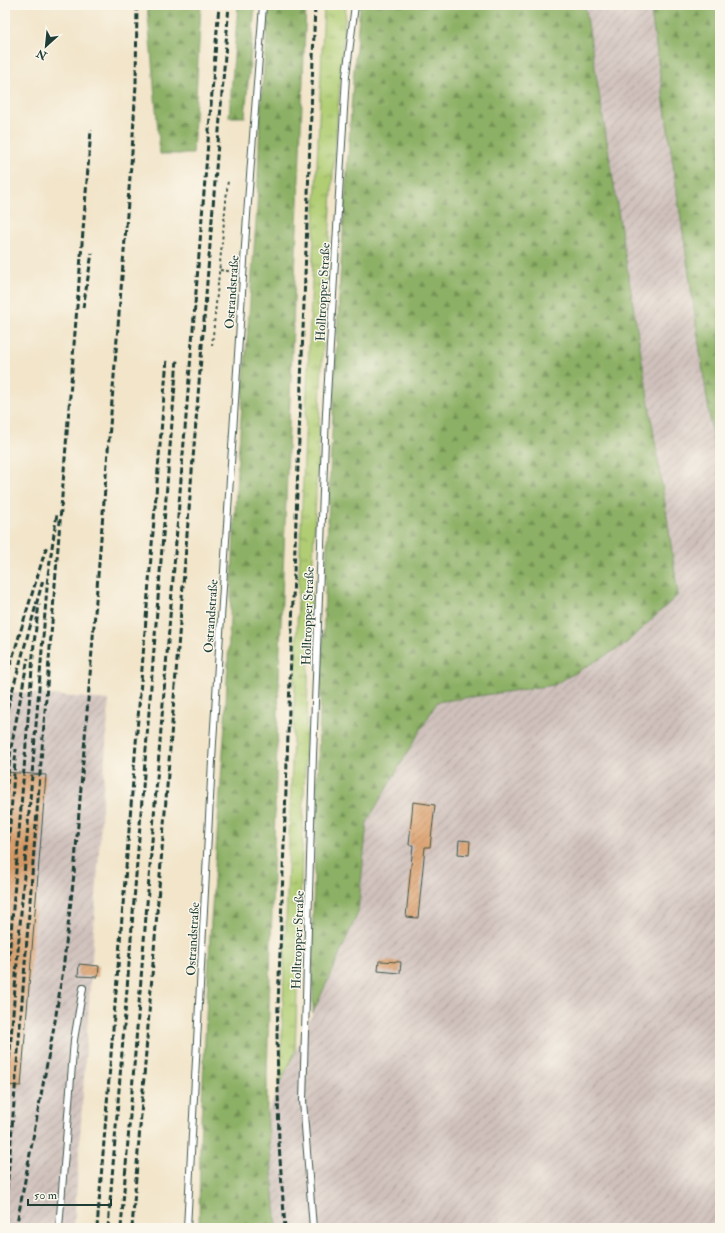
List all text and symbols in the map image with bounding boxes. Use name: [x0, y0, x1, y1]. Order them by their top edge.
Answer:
north arrow: [26, 26, 66, 66]
text: N: [33, 46, 50, 63]
street label: Holltropper Straße: [312, 242, 335, 342]
street label: Ostrandstraße: [221, 254, 243, 329]
street label: Holltropper Straße: [298, 566, 319, 666]
street label: Ostrandstraße: [200, 578, 222, 653]
street label: Holltropper Straße: [288, 890, 309, 990]
street label: Ostrandstraße: [183, 901, 203, 976]
scale bar: [28, 1181, 111, 1207]
text: 50 m: [34, 1188, 58, 1203]

